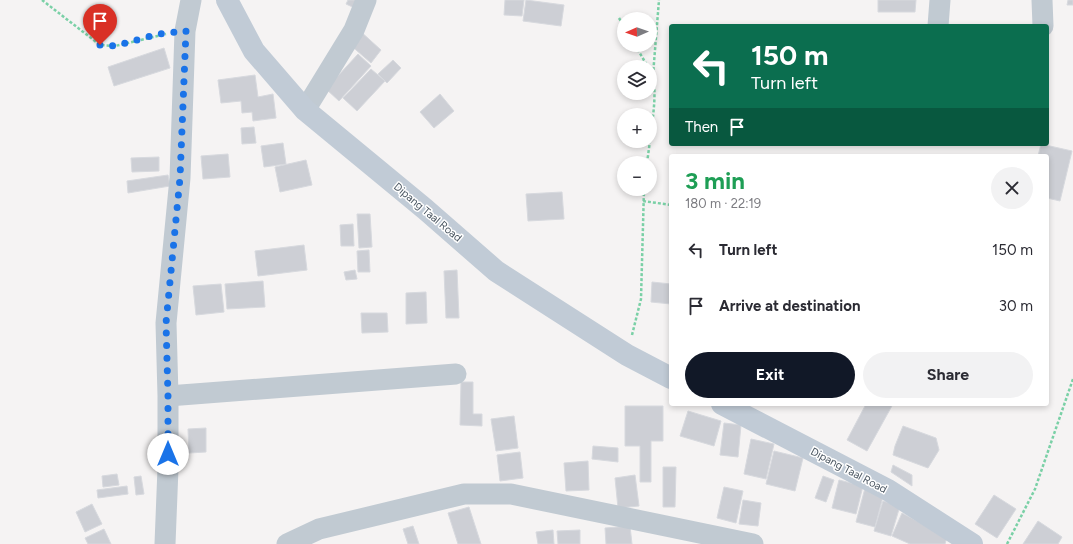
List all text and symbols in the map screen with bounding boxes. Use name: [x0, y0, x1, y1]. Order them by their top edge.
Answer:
pin: [83, 4, 117, 45]
icon: arrive: [89, 10, 111, 32]
north arrow: [617, 12, 657, 52]
map controls: [617, 12, 657, 196]
text: 150 m: [751, 38, 828, 72]
icon: left: [685, 40, 737, 92]
button: layers: [617, 60, 657, 100]
text: Turn left: [751, 72, 818, 94]
button: +: [617, 108, 657, 148]
icon: arrive: [726, 116, 748, 138]
text: Then: [685, 118, 718, 136]
button: −: [617, 156, 657, 196]
text: 3 min: [685, 166, 745, 195]
button: close: [991, 167, 1033, 209]
street label: Dipang Taal Road: [391, 180, 464, 245]
text: 180 m · 22:19: [685, 196, 761, 211]
icon: left: [685, 239, 707, 261]
text: Turn left: [719, 241, 777, 259]
text: 150 m: [992, 241, 1033, 259]
icon: arrive: [685, 295, 707, 317]
text: Arrive at destination: [719, 297, 860, 315]
text: 30 m: [999, 297, 1033, 315]
button: Exit: [685, 352, 855, 398]
button: Share: [863, 352, 1033, 398]
position arrow: [147, 433, 189, 475]
street label: Dipang Taal Road: [808, 445, 889, 496]

